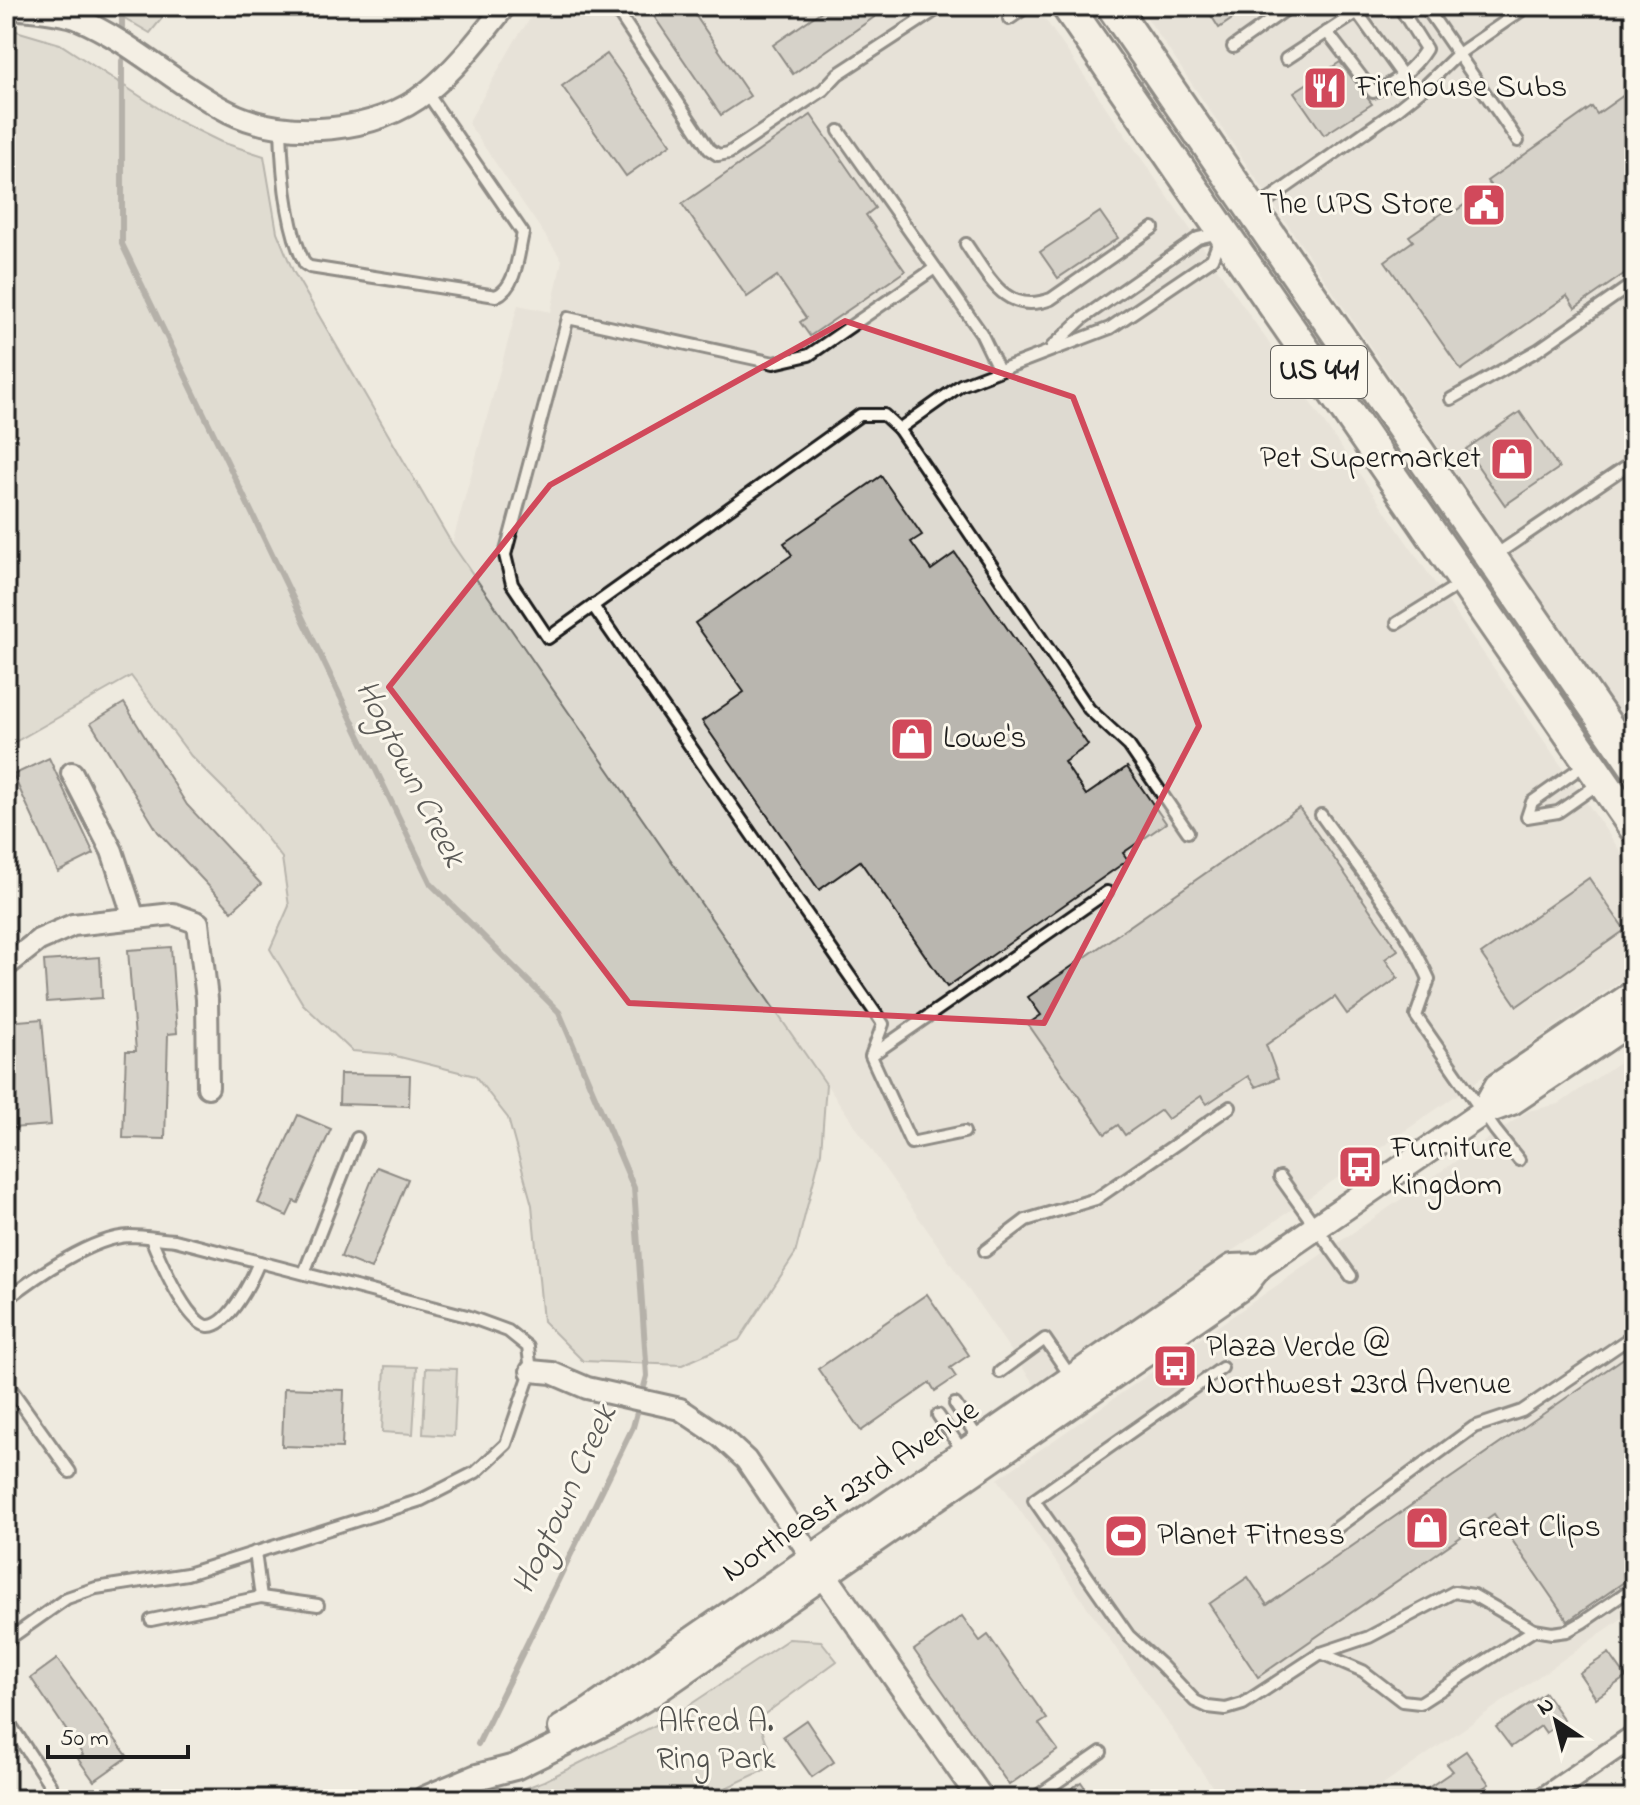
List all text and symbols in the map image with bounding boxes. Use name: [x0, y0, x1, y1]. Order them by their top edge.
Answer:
restaurant icon: Firehouse Subs: [1301, 64, 1349, 112]
place label: Firehouse Subs: [1355, 65, 1567, 112]
public building icon: The UPS Store: [1460, 181, 1508, 229]
place label: The UPS Store: [1260, 182, 1454, 229]
road number: US 441: [1271, 346, 1367, 398]
shop icon: Pet Supermarket: [1488, 435, 1536, 483]
place label: Pet Supermarket: [1260, 436, 1481, 483]
water label: Hogtown Creek: [340, 672, 479, 878]
shop icon: Lowe's: [888, 715, 936, 763]
place label: Lowe's: [943, 716, 1026, 763]
place label: Furniture Kingdom: [1390, 1126, 1513, 1210]
bus stop icon: Furniture Kingdom: [1336, 1143, 1384, 1191]
place label: Plaza Verde @ Northwest 23rd Avenue: [1206, 1325, 1512, 1409]
bus stop icon: Plaza Verde @ Northwest 23rd Avenue: [1151, 1342, 1199, 1390]
street label: Northeast 23rd Avenue: [713, 1388, 990, 1596]
water label: Hogtown Creek: [500, 1395, 633, 1603]
shop icon: Great Clips: [1403, 1504, 1451, 1552]
place label: Great Clips: [1458, 1505, 1601, 1552]
sports icon: Planet Fitness: [1102, 1512, 1150, 1560]
place label: Planet Fitness: [1157, 1513, 1345, 1560]
north arrow: [1516, 1681, 1596, 1761]
text: N: [1531, 1690, 1562, 1724]
park label: Alfred A. Ring Park: [656, 1700, 777, 1784]
scale bar: [48, 1709, 188, 1759]
text: 50 m: [60, 1722, 109, 1757]

